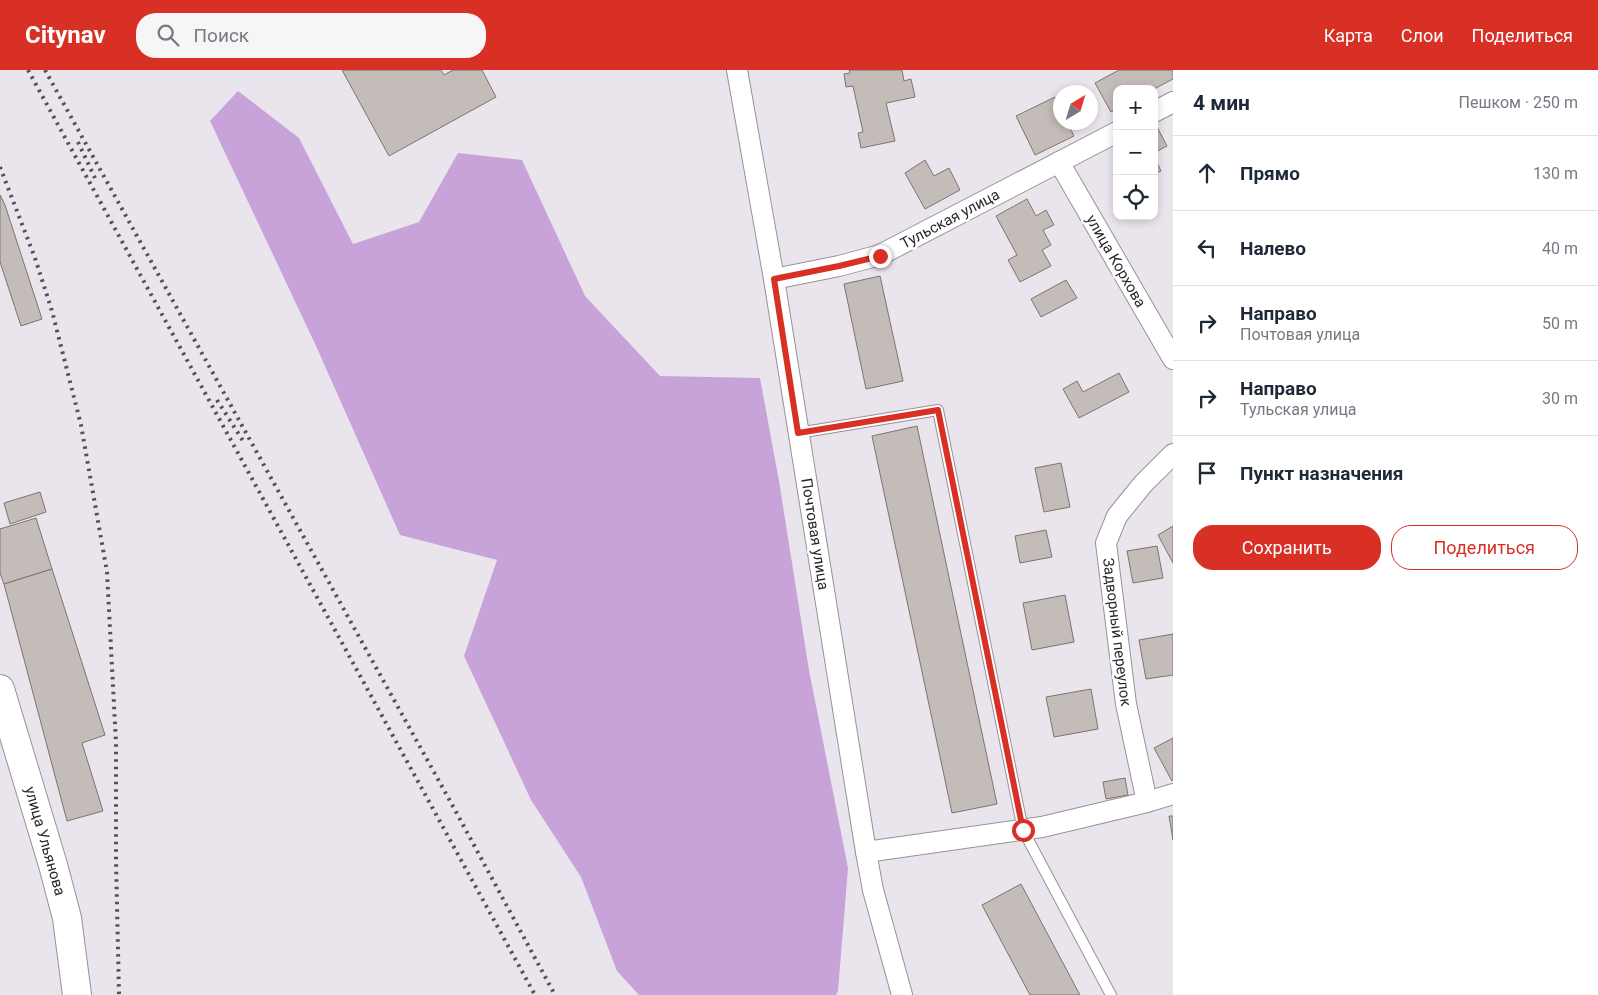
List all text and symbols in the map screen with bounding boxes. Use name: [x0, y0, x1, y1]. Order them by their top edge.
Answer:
search box: [136, 13, 486, 58]
text: Citynav: [25, 21, 106, 49]
icon: search: [154, 21, 182, 49]
text: Поиск: [194, 24, 249, 47]
text: Карта: [1324, 25, 1373, 46]
text: Слои: [1401, 25, 1444, 46]
text: Поделиться: [1472, 25, 1573, 46]
north arrow: [1053, 85, 1098, 130]
map controls: [1113, 85, 1158, 220]
button: +: [1113, 85, 1158, 130]
text: 4 мин: [1193, 91, 1250, 115]
text: Пешком · 250 m: [1459, 93, 1578, 112]
button: −: [1113, 130, 1158, 175]
icon: ahead: [1193, 159, 1221, 187]
text: Прямо: [1240, 162, 1300, 185]
text: 130 m: [1533, 164, 1578, 183]
button: locate: [1113, 175, 1158, 220]
street label: Тульская улица: [898, 185, 1002, 253]
street label: улица Корхова: [1082, 212, 1150, 310]
icon: left: [1193, 234, 1221, 262]
text: Налево: [1240, 237, 1306, 260]
text: 40 m: [1542, 239, 1578, 258]
route end: [869, 245, 892, 268]
text: Направо: [1240, 302, 1317, 325]
icon: right: [1193, 309, 1221, 337]
text: 50 m: [1542, 314, 1578, 333]
text: Почтовая улица: [1240, 325, 1360, 344]
text: Направо: [1240, 377, 1317, 400]
icon: right: [1193, 384, 1221, 412]
text: 30 m: [1542, 389, 1578, 408]
text: Тульская улица: [1240, 400, 1357, 419]
icon: arrive: [1193, 459, 1221, 487]
text: Пункт назначения: [1240, 462, 1403, 485]
street label: Почтовая улица: [797, 477, 833, 591]
button: Сохранить: [1193, 525, 1381, 570]
button: Поделиться: [1391, 525, 1578, 570]
street label: Задворный переулок: [1099, 557, 1135, 707]
street label: улица Ульянова: [21, 784, 69, 898]
route start: [1012, 819, 1035, 842]

